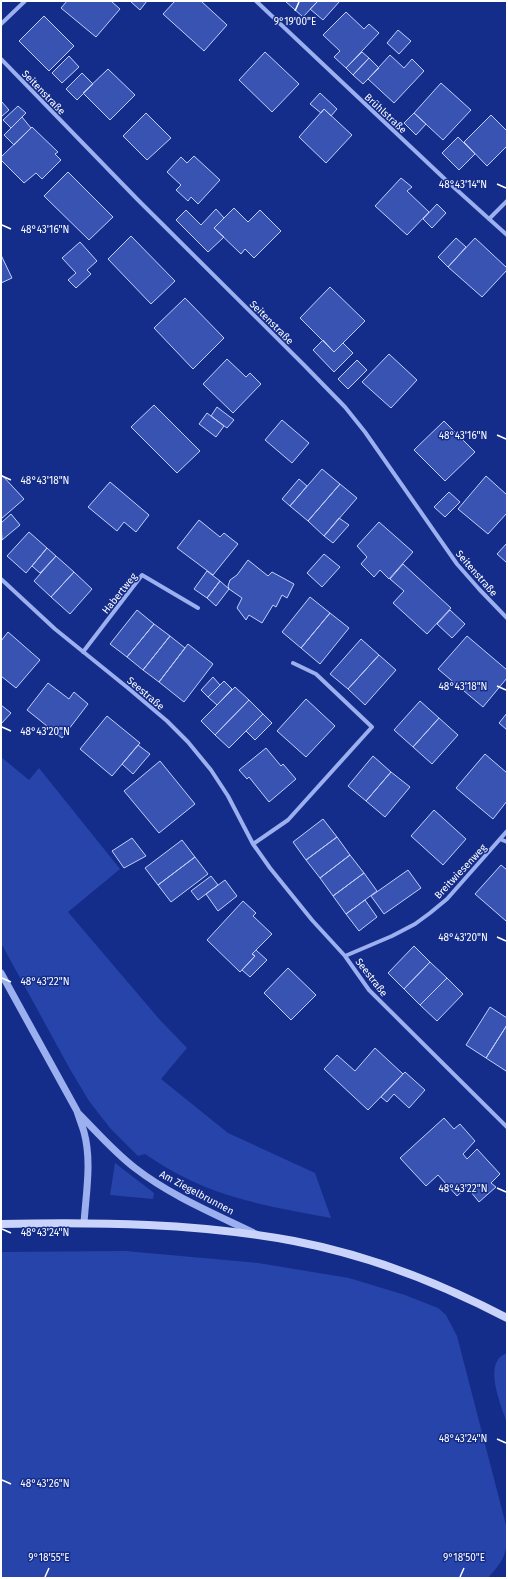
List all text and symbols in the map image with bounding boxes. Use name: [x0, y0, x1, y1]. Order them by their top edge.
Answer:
text: 9°19'00"E: [274, 16, 316, 28]
street label: Seitenstraße: [19, 68, 67, 117]
street label: Brühlstraße: [362, 91, 409, 136]
text: 48°43'14"N: [439, 179, 487, 191]
text: 48°43'16"N: [21, 224, 69, 236]
street label: Seitenstraße: [247, 298, 296, 347]
text: 48°43'16"N: [439, 430, 487, 442]
text: 48°43'18"N: [21, 475, 69, 487]
street label: Seitenstraße: [453, 548, 500, 599]
street label: Habertweg: [100, 570, 140, 616]
street label: Seestraße: [124, 675, 166, 713]
text: 48°43'18"N: [439, 681, 487, 693]
text: 48°43'20"N: [20, 726, 70, 738]
street label: Breitwiesenweg: [432, 841, 490, 902]
text: 48°43'20"N: [438, 932, 488, 944]
street label: Seestraße: [353, 956, 390, 999]
text: 48°43'22"N: [20, 976, 70, 988]
street label: Am Ziegelbrunnen: [157, 1168, 236, 1218]
text: 48°43'22"N: [438, 1183, 488, 1195]
text: 48°43'24"N: [21, 1227, 69, 1239]
text: 48°43'24"N: [439, 1433, 487, 1445]
text: 48°43'26"N: [20, 1478, 70, 1490]
text: 9°18'55"E: [28, 1552, 70, 1564]
text: 9°18'50"E: [443, 1552, 485, 1564]

